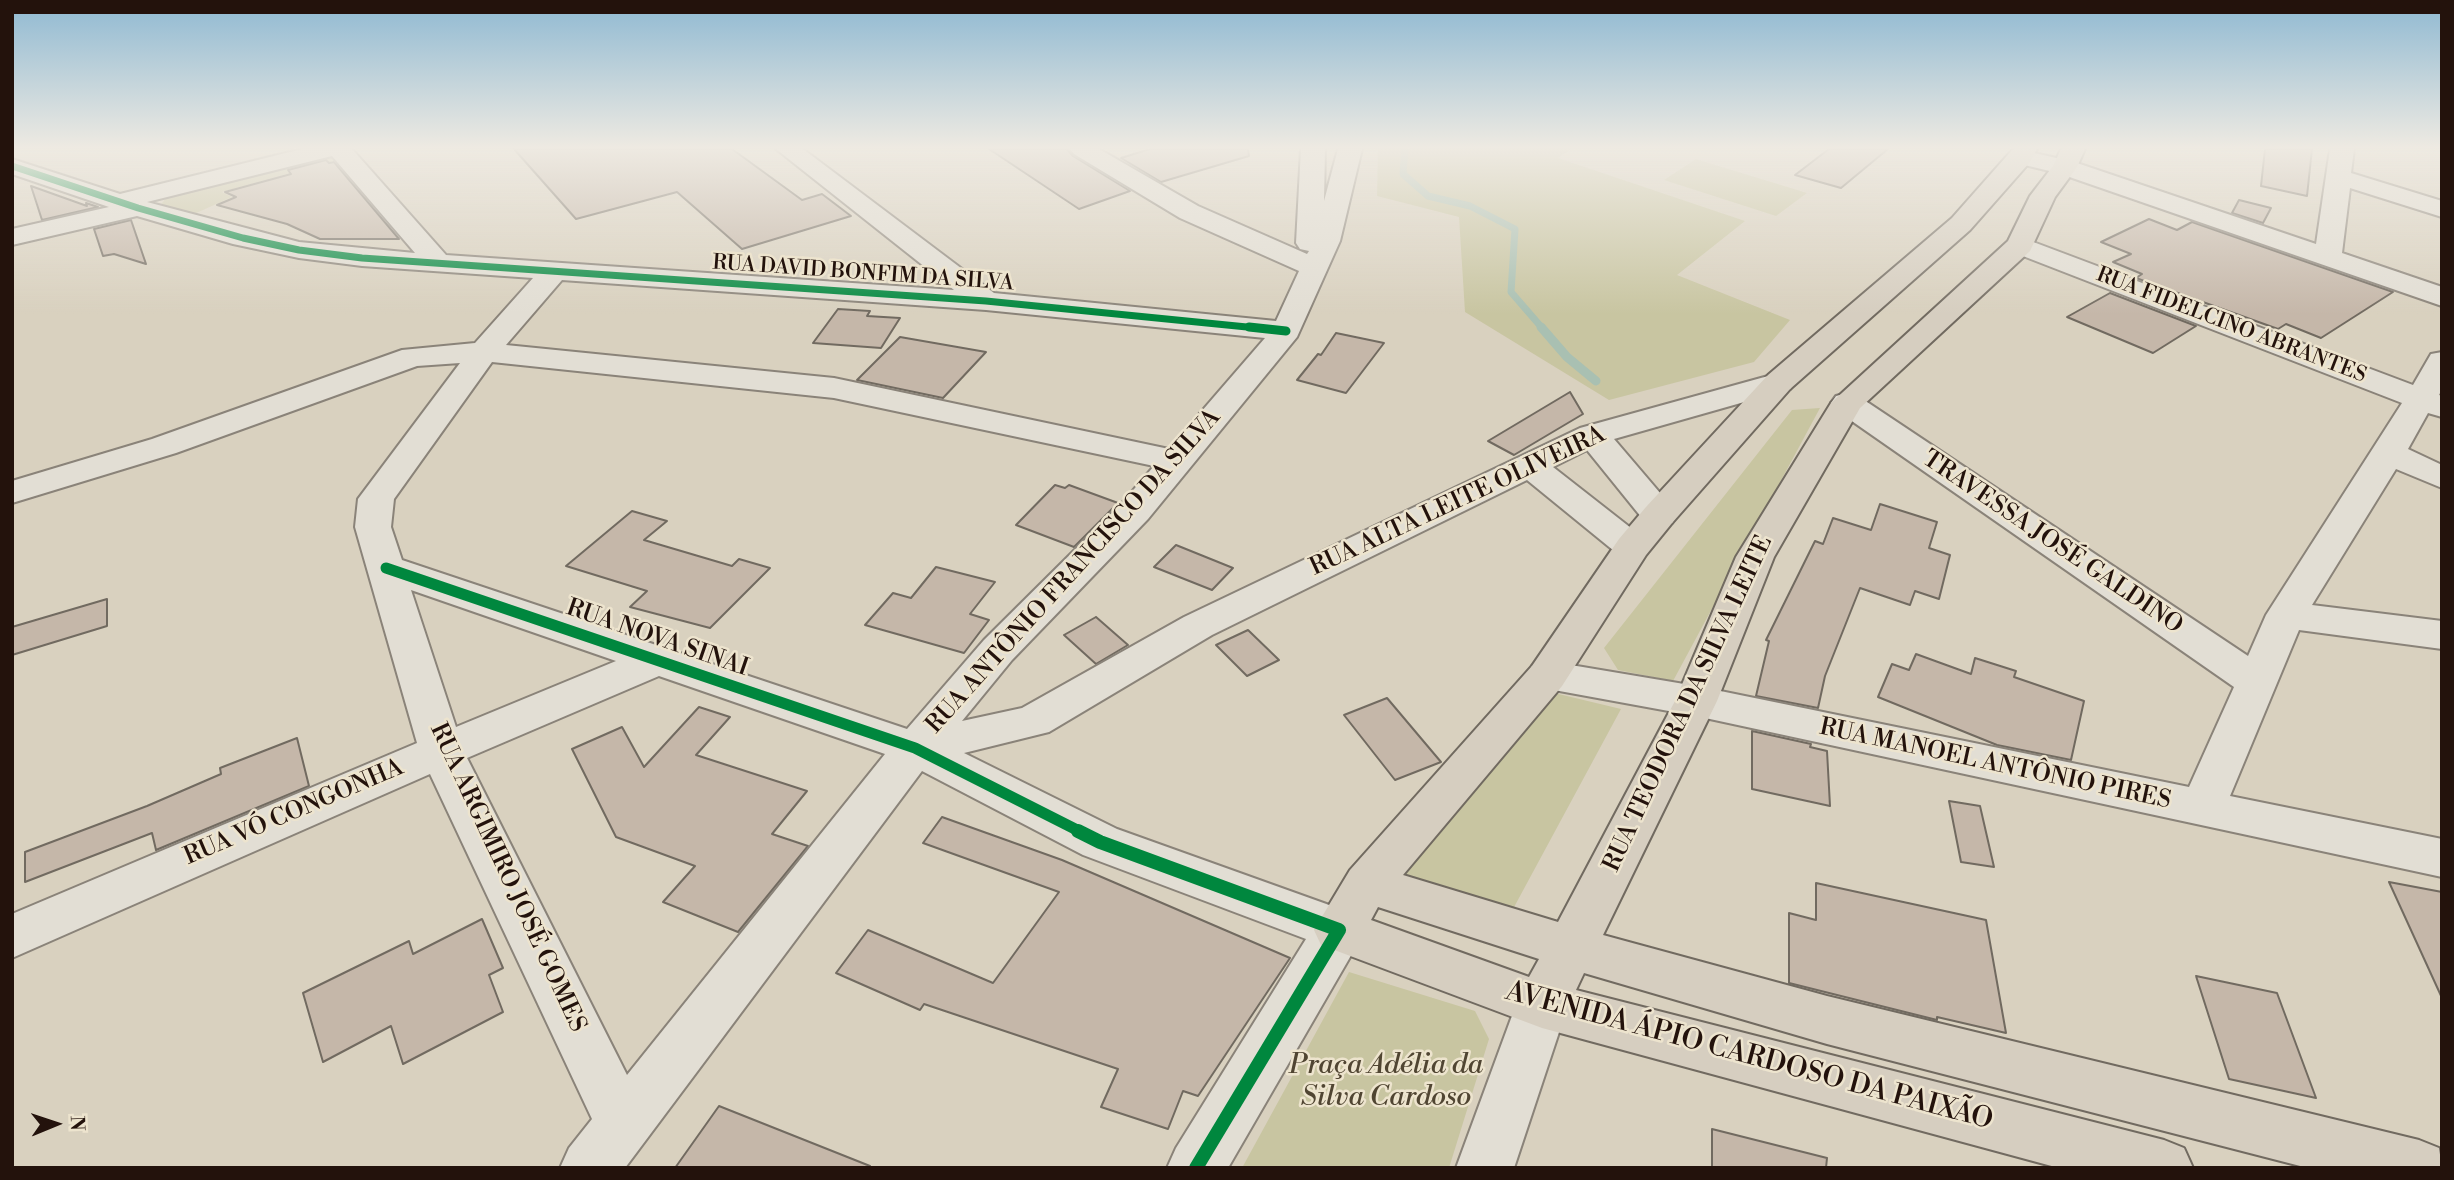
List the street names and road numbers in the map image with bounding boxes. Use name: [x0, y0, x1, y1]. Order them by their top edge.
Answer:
street label: RUA DAVID BONFIM DA SILVA: [711, 251, 1015, 297]
street label: RUA FIDELCINO ABRANTES: [2092, 263, 2370, 389]
street label: RUA ANTÔNIO FRANCISCO DA SILVA: [921, 404, 1227, 740]
street label: RUA ALTA LEITE OLIVEIRA: [1306, 421, 1610, 583]
street label: TRAVESSA JOSÉ GALDINO: [1916, 445, 2188, 641]
street label: RUA TEODORA DA SILVA LEITE: [1598, 531, 1780, 877]
street label: RUA NOVA SINAI: [562, 594, 752, 684]
street label: RUA MANOEL ANTÔNIO PIRES: [1817, 714, 2173, 816]
street label: RUA ARGIMIRO JOSÉ GOMES: [423, 719, 591, 1037]
street label: RUA VÓ CONGONHA: [180, 754, 408, 872]
street label: AVENIDA ÁPIO CARDOSO DA PAIXÃO: [1502, 976, 1996, 1138]

